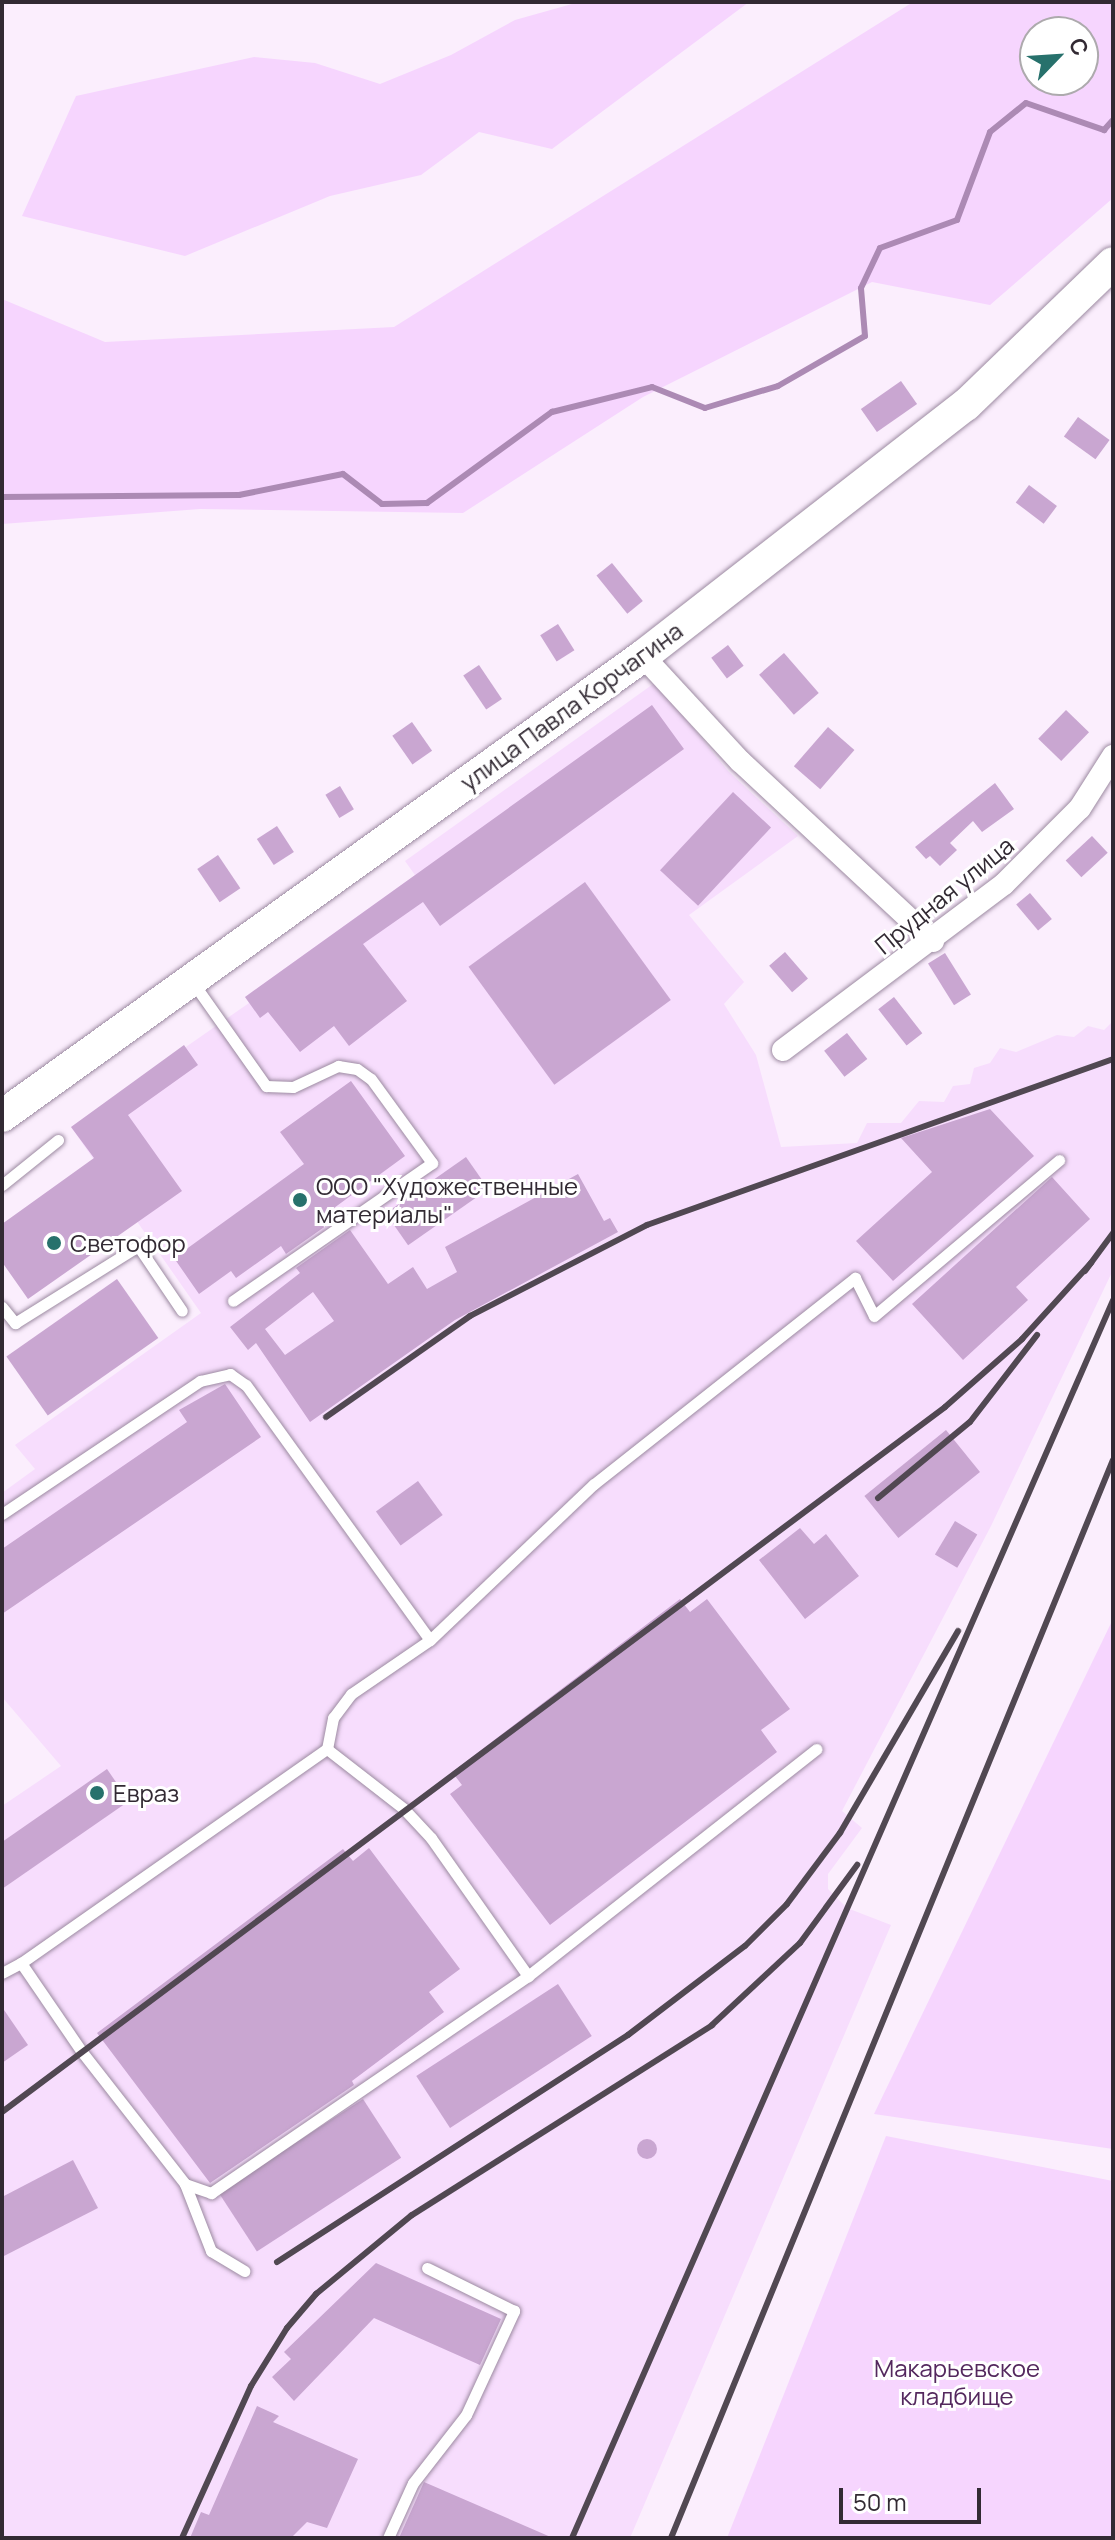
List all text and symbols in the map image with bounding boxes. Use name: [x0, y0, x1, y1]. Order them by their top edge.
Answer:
north arrow: [1019, 16, 1099, 96]
text: С: [1062, 33, 1096, 60]
street label: улица Павла Корчагина: [454, 616, 688, 796]
street label: Прудная улица: [869, 830, 1019, 960]
place label: ООО "Художественные материалы": [316, 1172, 578, 1228]
marker: ООО "Художественные материалы": [291, 1191, 309, 1209]
place label: Светофор: [70, 1229, 186, 1257]
marker: Светофор: [45, 1234, 63, 1252]
place label: Евраз: [113, 1779, 179, 1807]
marker: Евраз: [88, 1784, 106, 1802]
park label: Макарьевское кладбище: [874, 2354, 1040, 2410]
scale bar: [843, 2472, 985, 2522]
text: 50 m: [853, 2485, 907, 2518]

